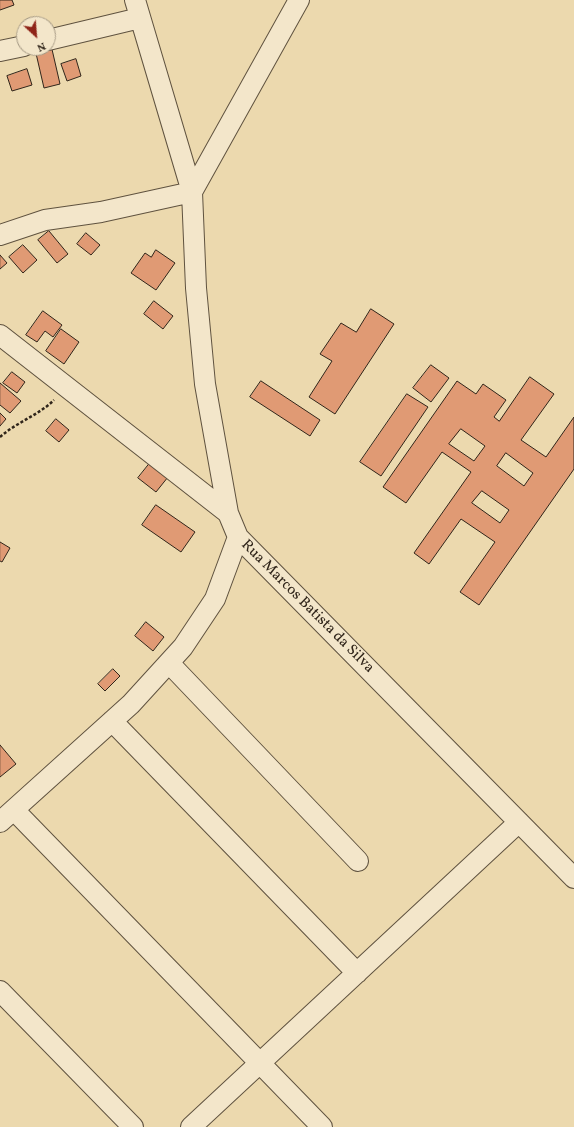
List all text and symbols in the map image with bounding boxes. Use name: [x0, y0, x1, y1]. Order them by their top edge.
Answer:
north arrow: [16, 16, 56, 56]
text: N: [34, 38, 48, 55]
street label: Rua Marcos Batista da Silva: [237, 537, 377, 677]

